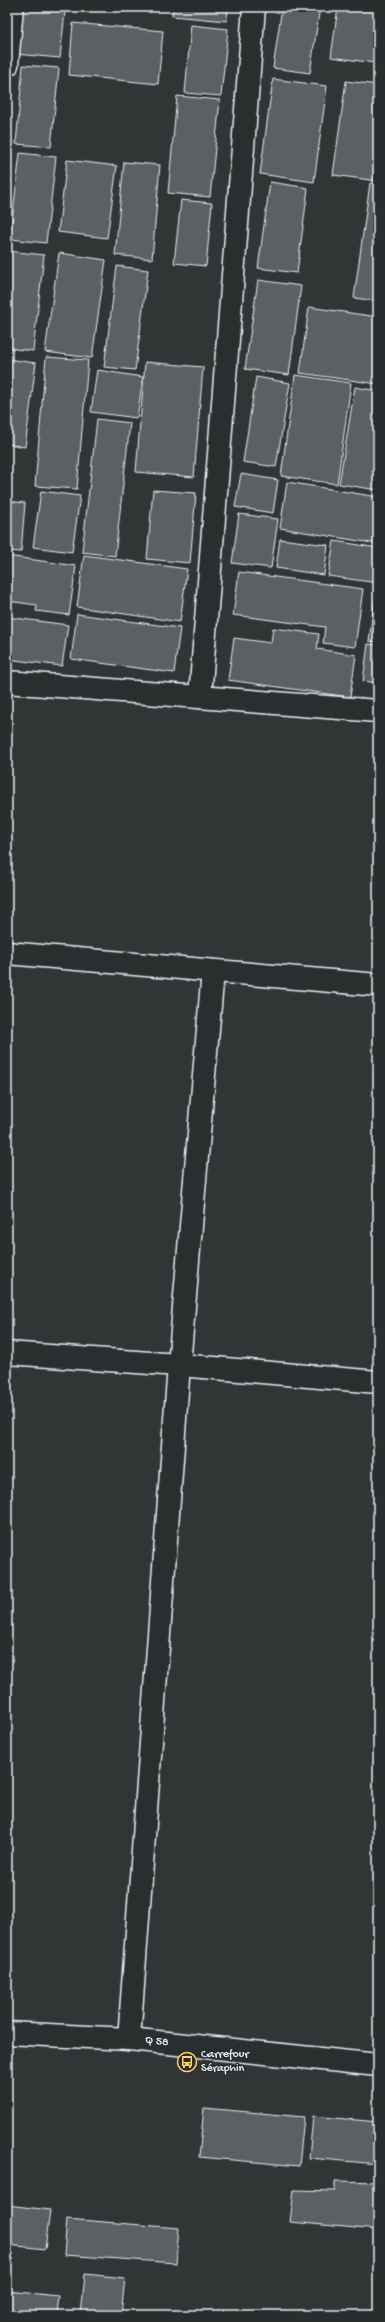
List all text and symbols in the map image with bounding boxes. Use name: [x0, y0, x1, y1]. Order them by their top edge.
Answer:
street label: Q 58: [144, 2034, 170, 2050]
place label: Carrefour Séraphin: [201, 2048, 250, 2076]
bus stop icon: Carrefour Séraphin: [176, 2051, 198, 2073]

